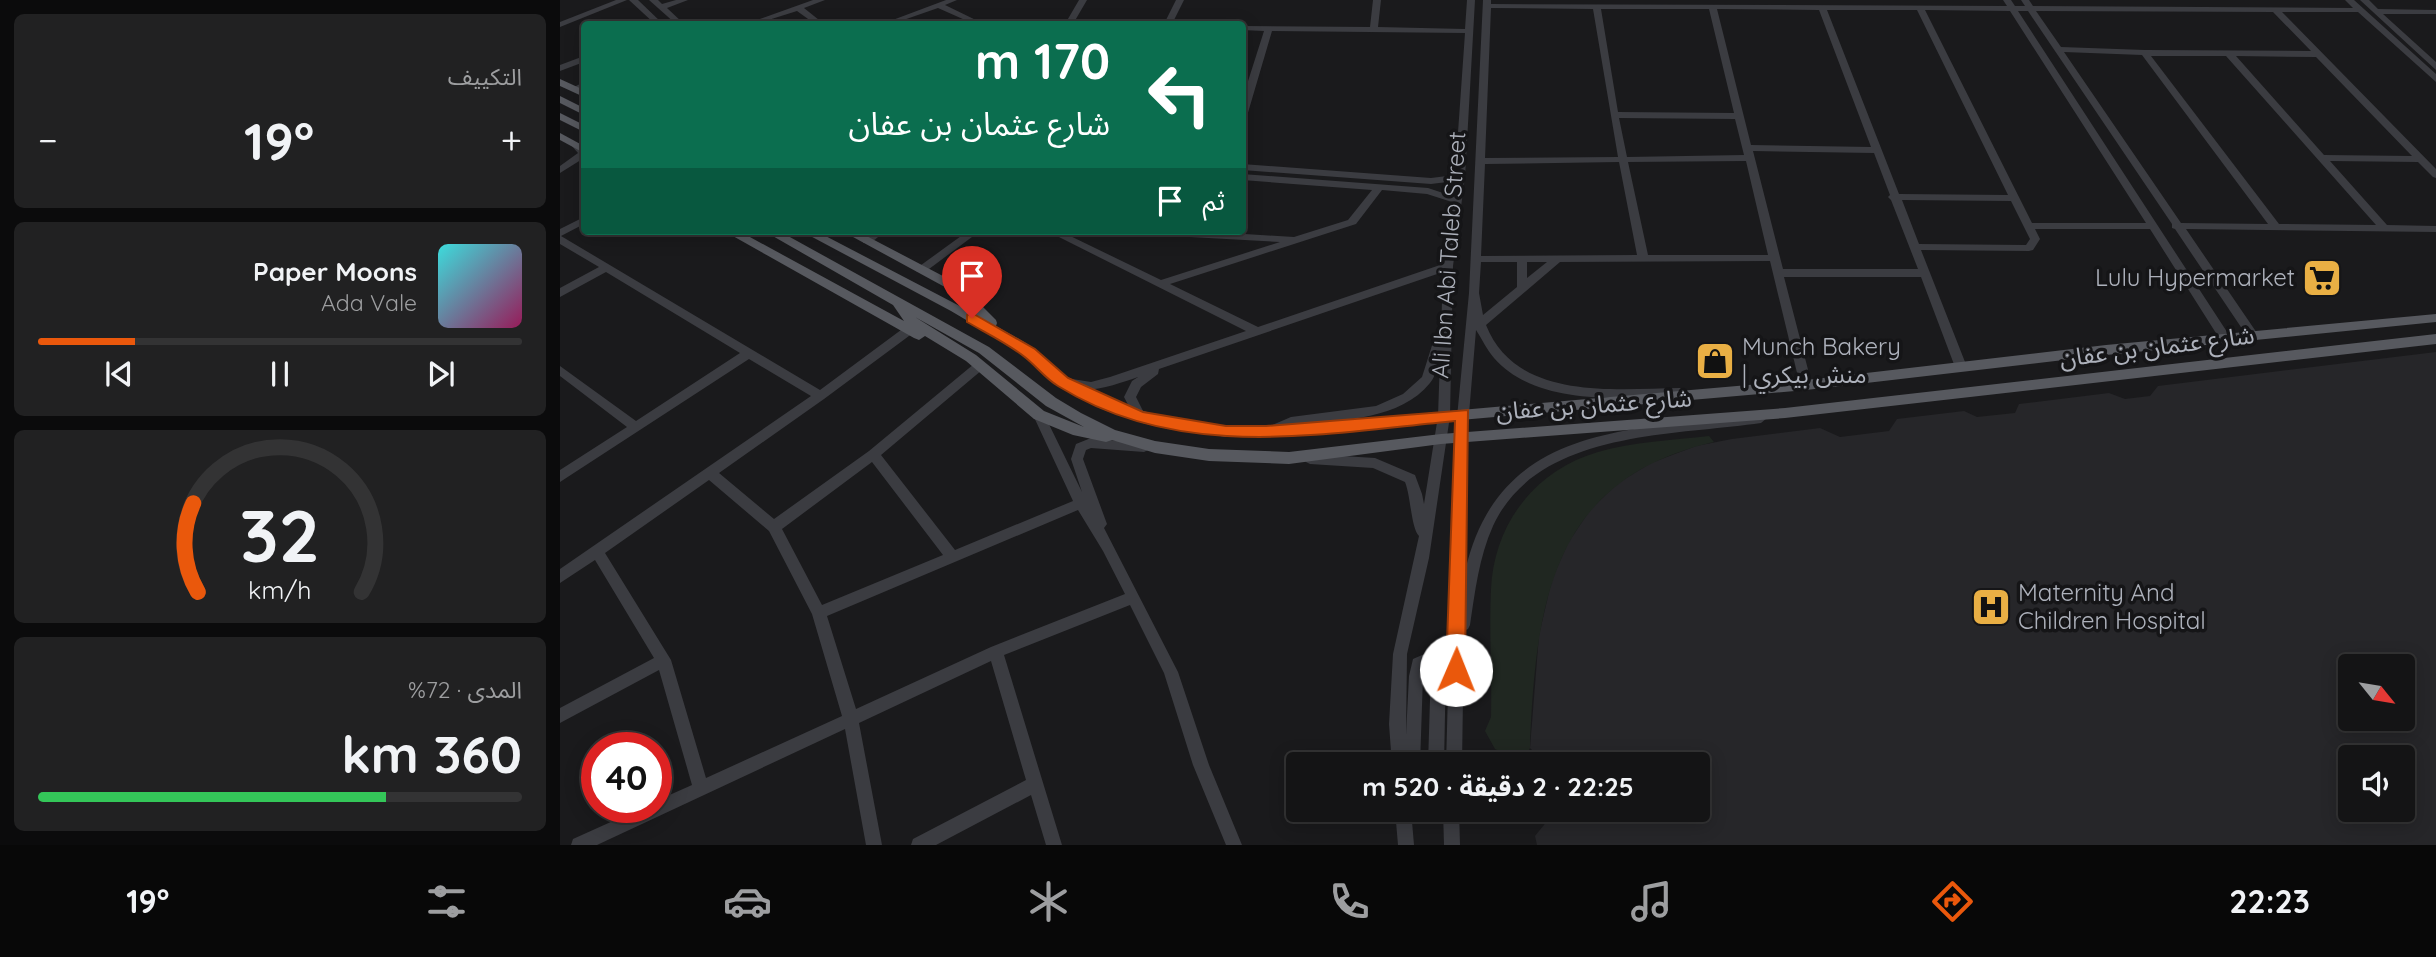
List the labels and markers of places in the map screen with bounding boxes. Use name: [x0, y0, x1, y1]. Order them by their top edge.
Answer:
pin: [942, 246, 1002, 318]
supermarket icon: Lulu Hypermarket: [2301, 257, 2343, 299]
place label: Lulu Hypermarket: [2095, 262, 2295, 292]
place label: Munch Bakery | منش بيكري: [1742, 331, 1901, 394]
shop icon: Munch Bakery | منش بيكري: [1694, 340, 1736, 382]
place label: Maternity And Children Hospital: [2018, 577, 2206, 635]
hospital icon: Maternity And Children Hospital: [1970, 586, 2012, 628]

